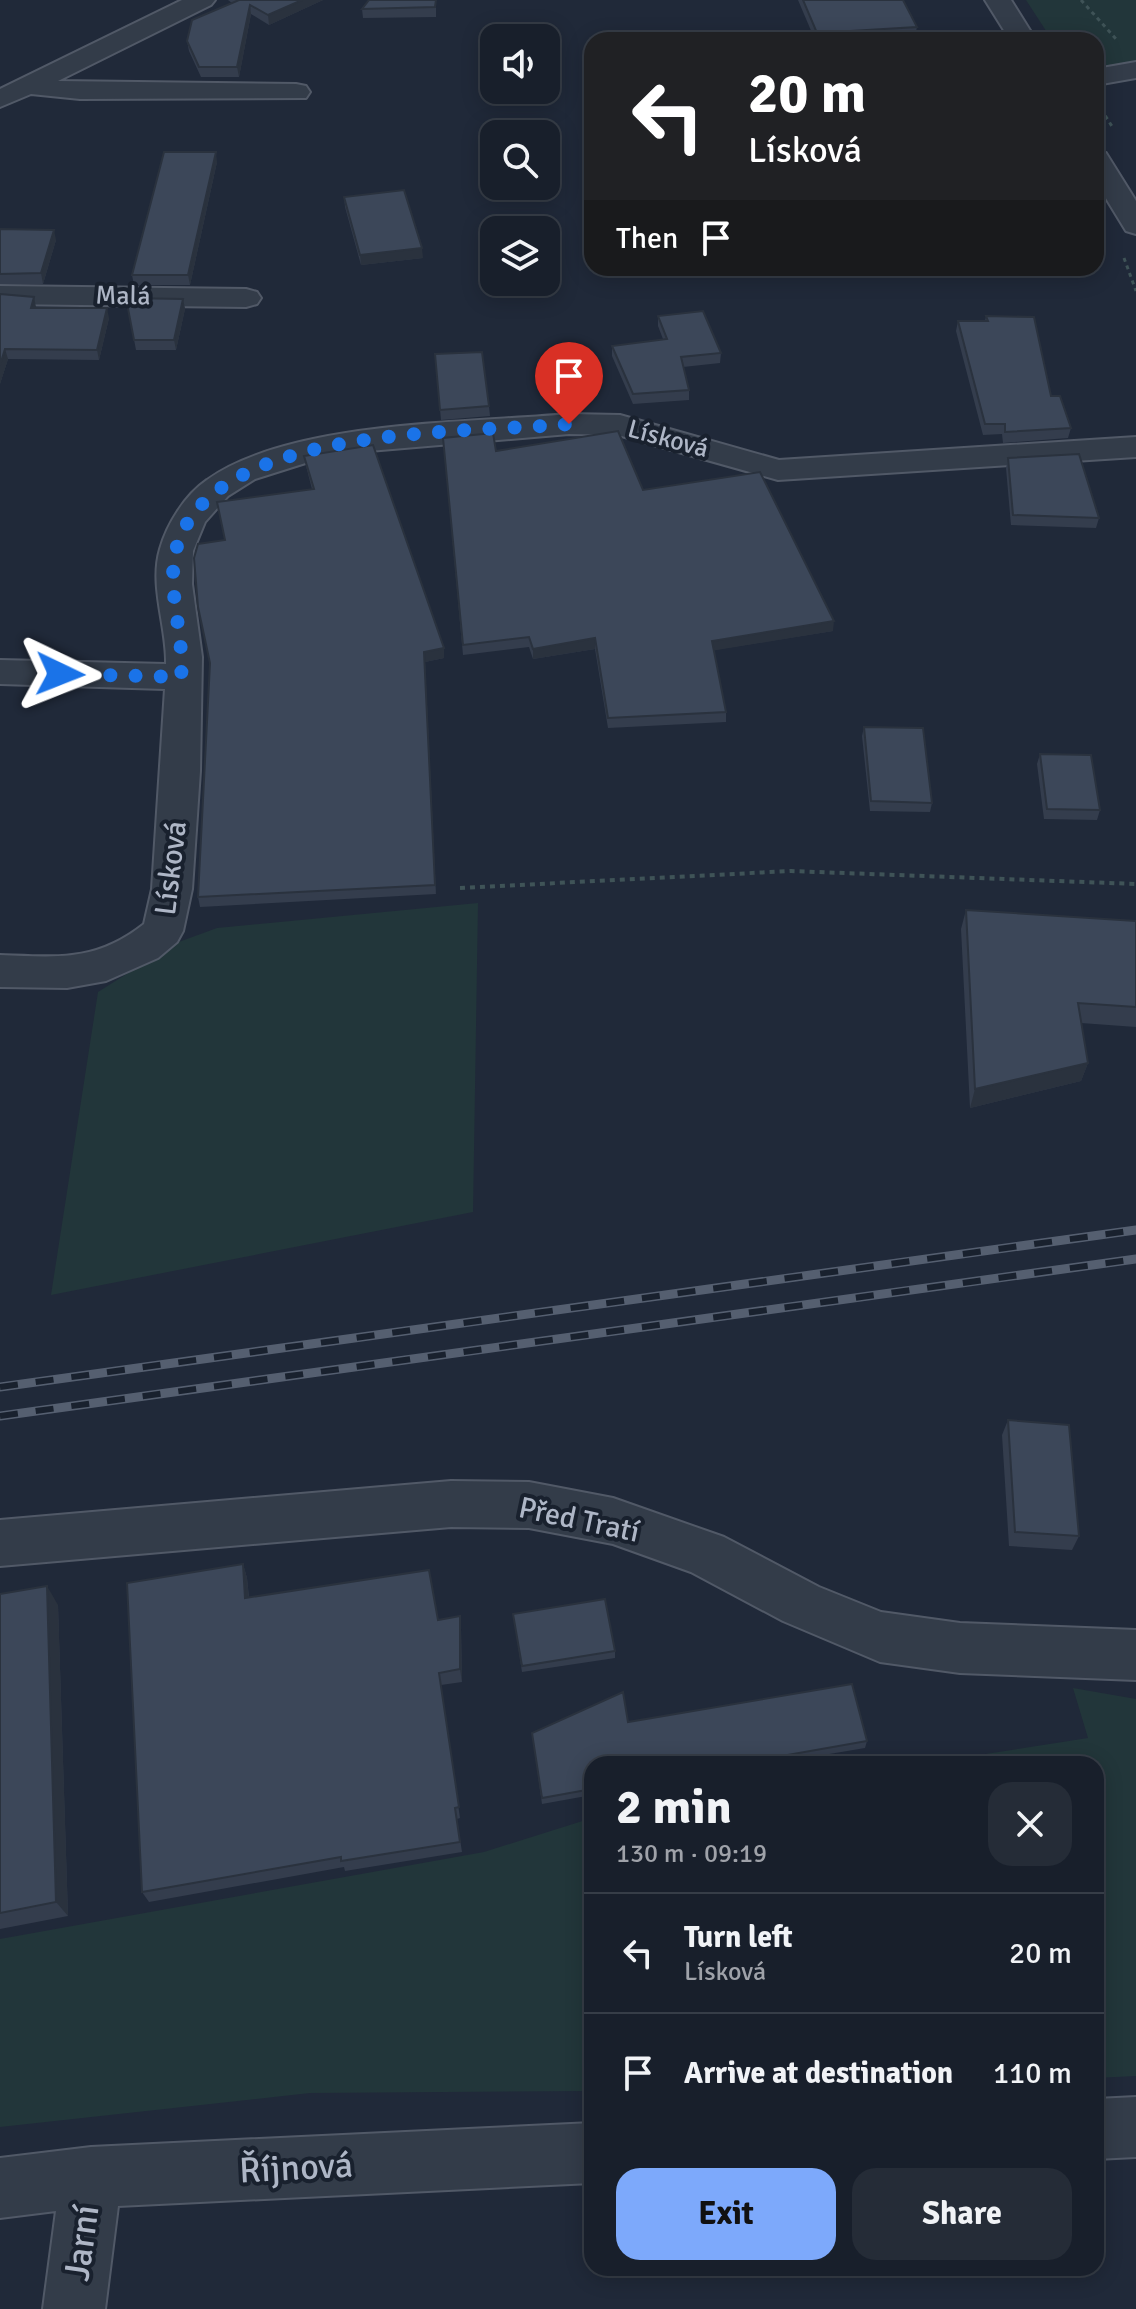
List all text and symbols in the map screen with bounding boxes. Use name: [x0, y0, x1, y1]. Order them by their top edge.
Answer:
map controls: [480, 24, 560, 296]
button: sound: [480, 24, 560, 104]
text: 20 m: [748, 59, 866, 128]
icon: left: [616, 64, 720, 168]
button: search: [480, 120, 560, 200]
text: Lísková: [748, 128, 862, 173]
button: layers: [480, 216, 560, 296]
icon: arrive: [694, 216, 738, 260]
text: Then: [616, 220, 678, 257]
street label: Malá: [95, 280, 151, 312]
pin: [535, 342, 603, 424]
icon: arrive: [547, 354, 591, 398]
street label: Lísková: [624, 413, 712, 465]
position arrow: [18, 632, 102, 716]
street label: Lísková: [147, 819, 195, 917]
street label: Před Tratí: [515, 1489, 643, 1551]
text: 2 min: [616, 1778, 732, 1837]
button: close: [988, 1782, 1072, 1866]
text: 130 m · 09:19: [616, 1838, 767, 1870]
text: Turn left: [684, 1919, 793, 1956]
icon: left: [616, 1931, 660, 1975]
text: 20 m: [1009, 1935, 1072, 1972]
text: Lísková: [684, 1956, 766, 1988]
icon: arrive: [616, 2051, 660, 2095]
text: Arrive at destination: [684, 2055, 953, 2092]
text: 110 m: [993, 2055, 1072, 2092]
street label: Říjnová: [238, 2143, 354, 2193]
button: Exit: [616, 2168, 836, 2260]
button: Share: [852, 2168, 1072, 2260]
street label: Jarní: [54, 2202, 110, 2284]

